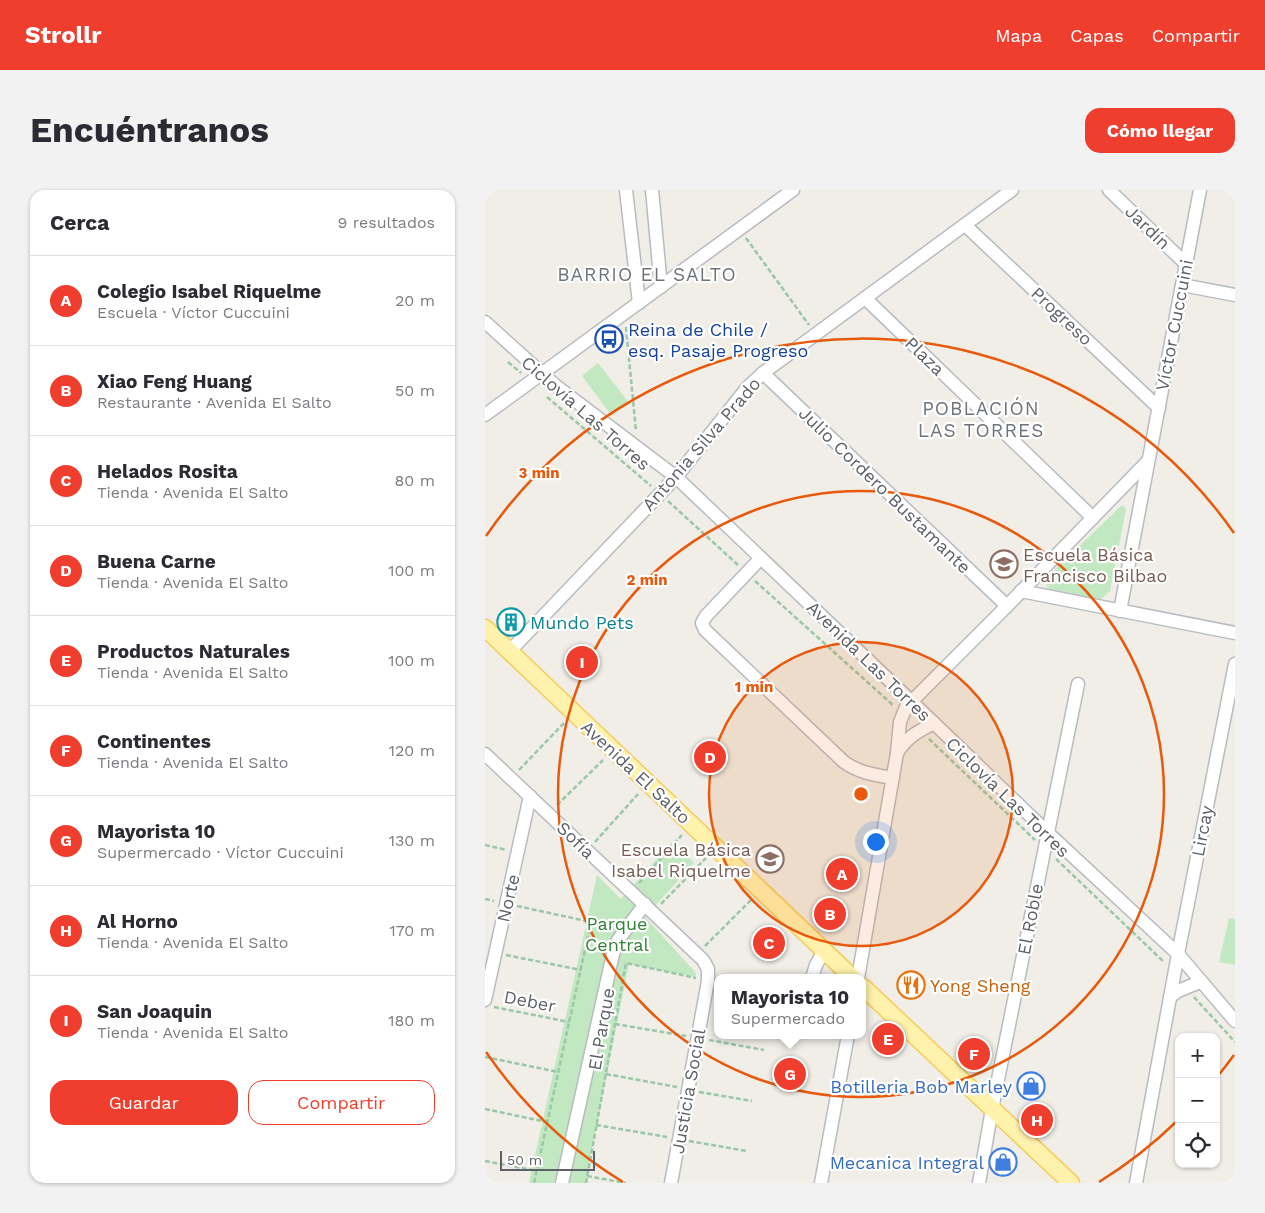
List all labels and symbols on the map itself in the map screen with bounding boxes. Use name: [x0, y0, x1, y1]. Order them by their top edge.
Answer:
street label: Jardín: [1121, 201, 1175, 253]
street label: Víctor Cuccuini: [1151, 258, 1197, 392]
district label: BARRIO EL SALTO: [557, 263, 737, 286]
street label: Progreso: [1027, 282, 1097, 350]
place label: Reina de Chile / esq. Pasaje Progreso: [628, 319, 808, 361]
bus stop icon: Reina de Chile / esq. Pasaje Progreso: [594, 324, 624, 354]
street label: Plaza: [901, 332, 949, 380]
street label: Ciclovía Las Torres: [517, 351, 655, 475]
street label: Antonia Silva Prado: [637, 373, 765, 515]
district label: POBLACIÓN LAS TORRES: [918, 397, 1044, 442]
street label: Julio Cordero Bustamante: [795, 402, 975, 578]
text: 3 min: [519, 464, 559, 482]
place label: Escuela Básica Francisco Bilbao: [1023, 544, 1167, 586]
school or university icon: Escuela Básica Francisco Bilbao: [989, 549, 1019, 579]
text: 2 min: [626, 571, 668, 589]
street label: Avenida Las Torres: [803, 596, 935, 726]
building icon: Mundo Pets: [496, 607, 526, 637]
place label: Mundo Pets: [530, 612, 634, 633]
pin: I: [566, 643, 598, 681]
text: 1 min: [735, 678, 773, 696]
street label: Avenida El Salto: [577, 716, 695, 828]
street label: Ciclovía Las Torres: [942, 733, 1074, 861]
pin: D: [694, 738, 726, 776]
centre of rings: [852, 785, 870, 803]
street label: Lircay: [1187, 803, 1217, 858]
street label: Sofía: [553, 817, 599, 863]
your location: [863, 829, 889, 855]
place label: Escuela Básica Isabel Riquelme: [611, 839, 751, 881]
school or university icon: Escuela Básica Isabel Riquelme: [755, 844, 785, 874]
pin: A: [826, 855, 858, 893]
street label: Norte: [492, 872, 524, 924]
street label: El Roble: [1013, 882, 1047, 956]
pin: B: [814, 895, 846, 933]
park label: Parque Central: [585, 913, 650, 955]
pin: C: [753, 924, 785, 962]
restaurant icon: Yong Sheng: [896, 970, 926, 1000]
place label: Yong Sheng: [930, 975, 1031, 996]
street label: Deber: [502, 986, 558, 1016]
street label: El Parque: [583, 986, 619, 1072]
pin: E: [872, 1020, 904, 1058]
street label: Justicia Social: [667, 1026, 709, 1155]
pin: F: [958, 1035, 990, 1073]
pin: G: [774, 1055, 806, 1093]
shop icon: Botilleria Bob Marley: [1016, 1071, 1046, 1101]
place label: Botilleria Bob Marley: [830, 1076, 1013, 1097]
pin: H: [1021, 1101, 1053, 1139]
shop icon: Mecanica Integral: [988, 1147, 1018, 1177]
scale bar: [500, 1148, 595, 1171]
place label: Mecanica Integral: [830, 1152, 984, 1173]

